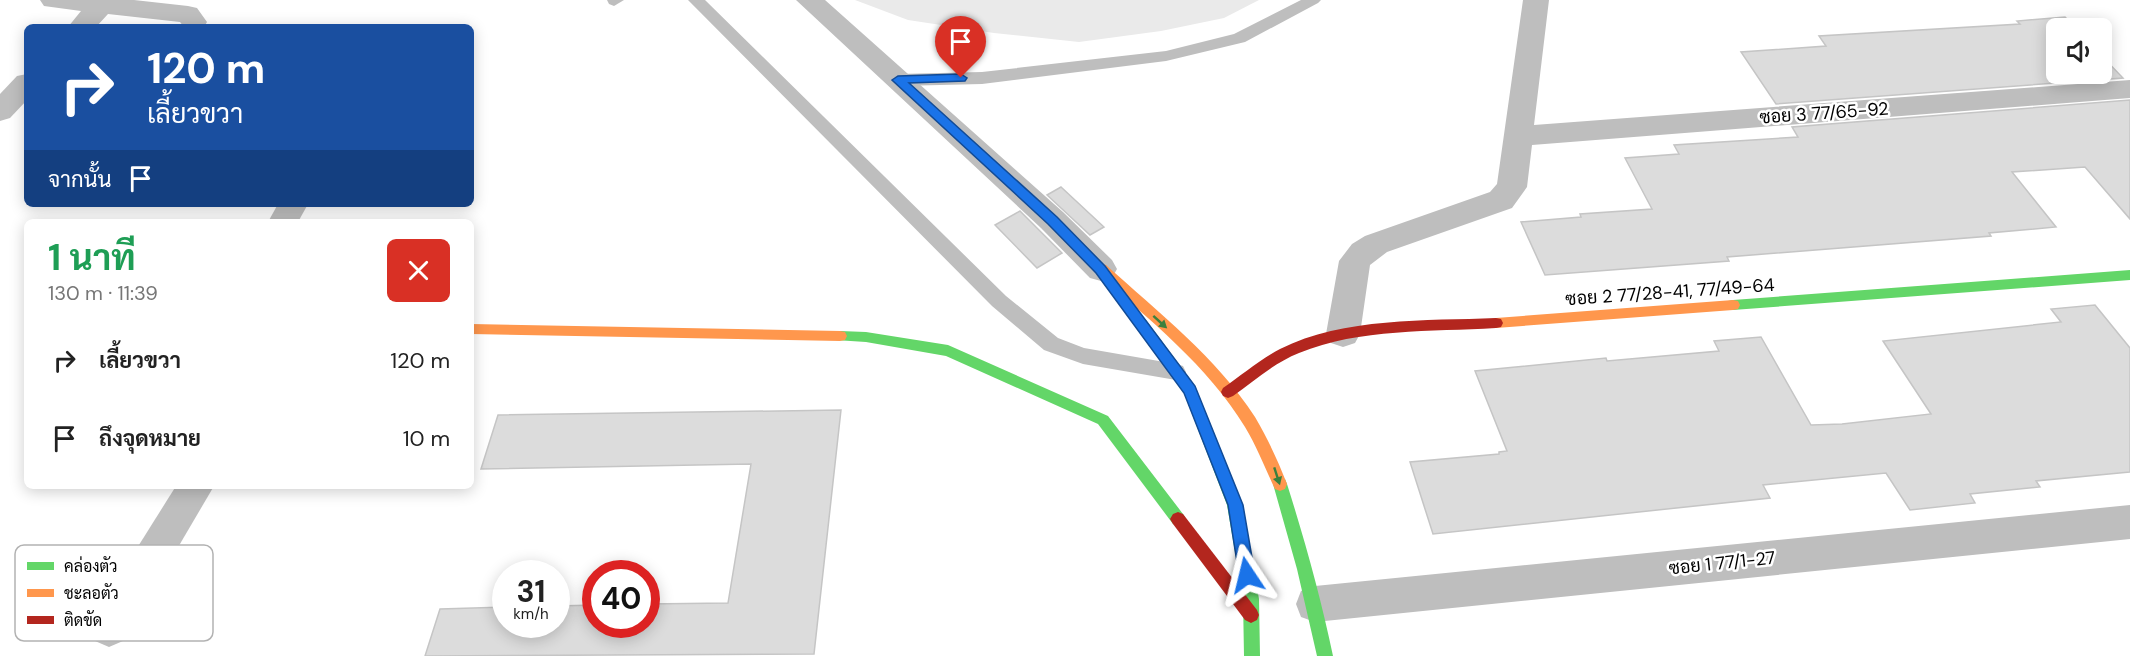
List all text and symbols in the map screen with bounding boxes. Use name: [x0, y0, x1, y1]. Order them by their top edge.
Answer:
pin: [935, 16, 986, 78]
map controls: [2046, 18, 2112, 84]
button: sound: [2046, 18, 2112, 84]
icon: arrive: [944, 25, 977, 58]
text: 120 m: [147, 41, 265, 96]
icon: right: [48, 48, 126, 126]
text: เลี้ยวขวา: [147, 96, 243, 131]
street label: ซอย 3 77/65-92: [1759, 97, 1889, 129]
icon: arrive: [124, 162, 157, 195]
text: จากนั้น: [48, 165, 112, 194]
text: 1 นาที: [48, 234, 136, 281]
button: close: [387, 239, 450, 302]
street label: ซอย 2 77/28-41, 77/49-64: [1565, 273, 1775, 311]
text: 130 m · 11:39: [48, 280, 158, 306]
one-way arrow: [1152, 315, 1167, 328]
icon: right: [48, 344, 81, 377]
text: เลี้ยวขวา: [99, 346, 181, 375]
text: 120 m: [390, 346, 450, 375]
icon: arrive: [48, 422, 81, 455]
text: ถึงจุดหมาย: [99, 424, 201, 453]
text: 10 m: [403, 424, 450, 453]
one-way arrow: [1273, 467, 1282, 485]
position arrow: [1215, 543, 1279, 607]
legend: [15, 545, 213, 641]
street label: ซอย 1 77/1-27: [1668, 545, 1776, 581]
text: คล่องตัว: [64, 556, 118, 577]
speed limit sign: 40: [582, 560, 660, 638]
text: 31: [517, 572, 545, 611]
text: ชะลอตัว: [64, 583, 119, 604]
text: km/h: [513, 604, 549, 624]
text: ติดขัด: [64, 610, 102, 631]

